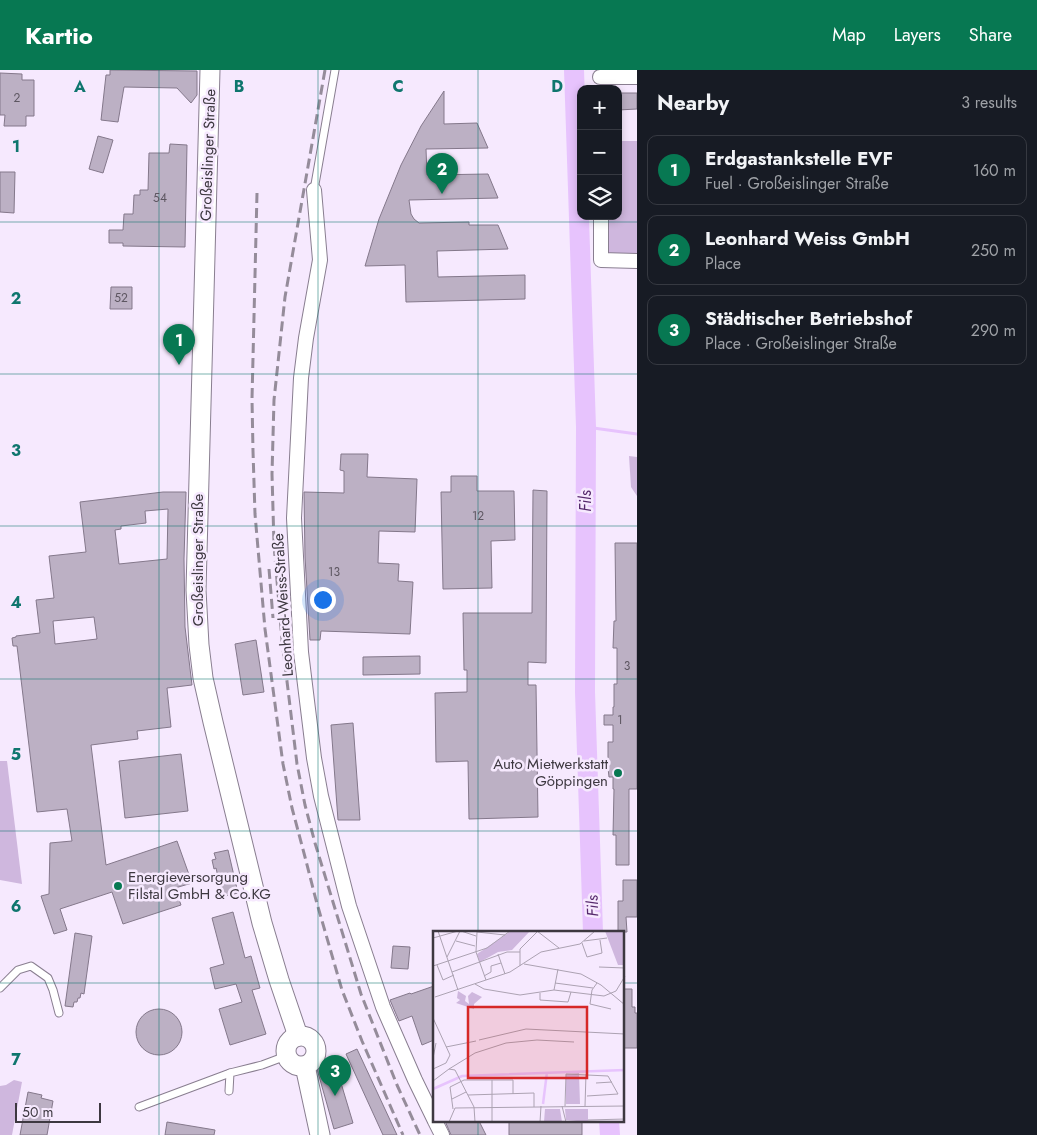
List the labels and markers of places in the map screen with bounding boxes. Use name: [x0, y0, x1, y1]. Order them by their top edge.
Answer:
pin: 2: [426, 153, 458, 194]
pin: 1: [163, 324, 195, 365]
place label: Auto Mietwerkstatt Göppingen: [493, 753, 608, 792]
marker: Auto Mietwerkstatt Göppingen: [612, 767, 624, 779]
place label: Energieversorgung Filstal GmbH & Co.KG: [128, 866, 271, 905]
marker: Energieversorgung Filstal GmbH & Co.KG: [112, 880, 124, 892]
pin: 3: [319, 1055, 351, 1096]

